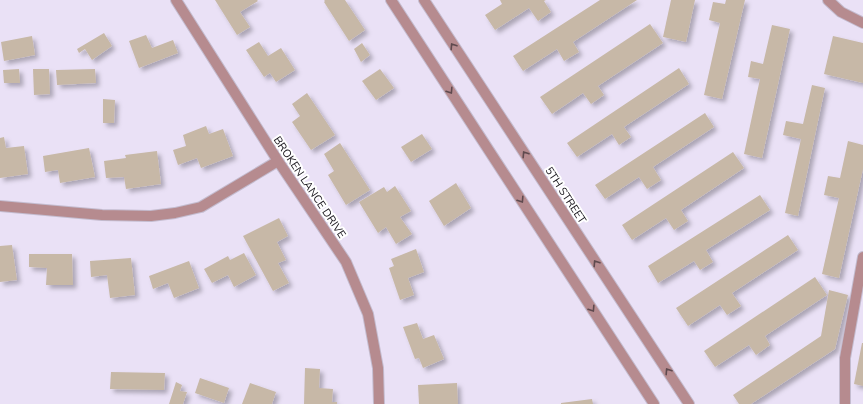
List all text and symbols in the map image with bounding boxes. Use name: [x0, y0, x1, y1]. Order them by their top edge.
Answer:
one-way arrow: [451, 43, 458, 50]
one-way arrow: [445, 87, 453, 94]
street label: BROKEN LANCE DRIVE: [271, 133, 349, 241]
one-way arrow: [522, 151, 530, 158]
street label: 5TH STREET: [542, 164, 590, 226]
one-way arrow: [516, 196, 524, 203]
one-way arrow: [593, 260, 601, 267]
one-way arrow: [587, 305, 595, 312]
one-way arrow: [665, 369, 672, 376]

